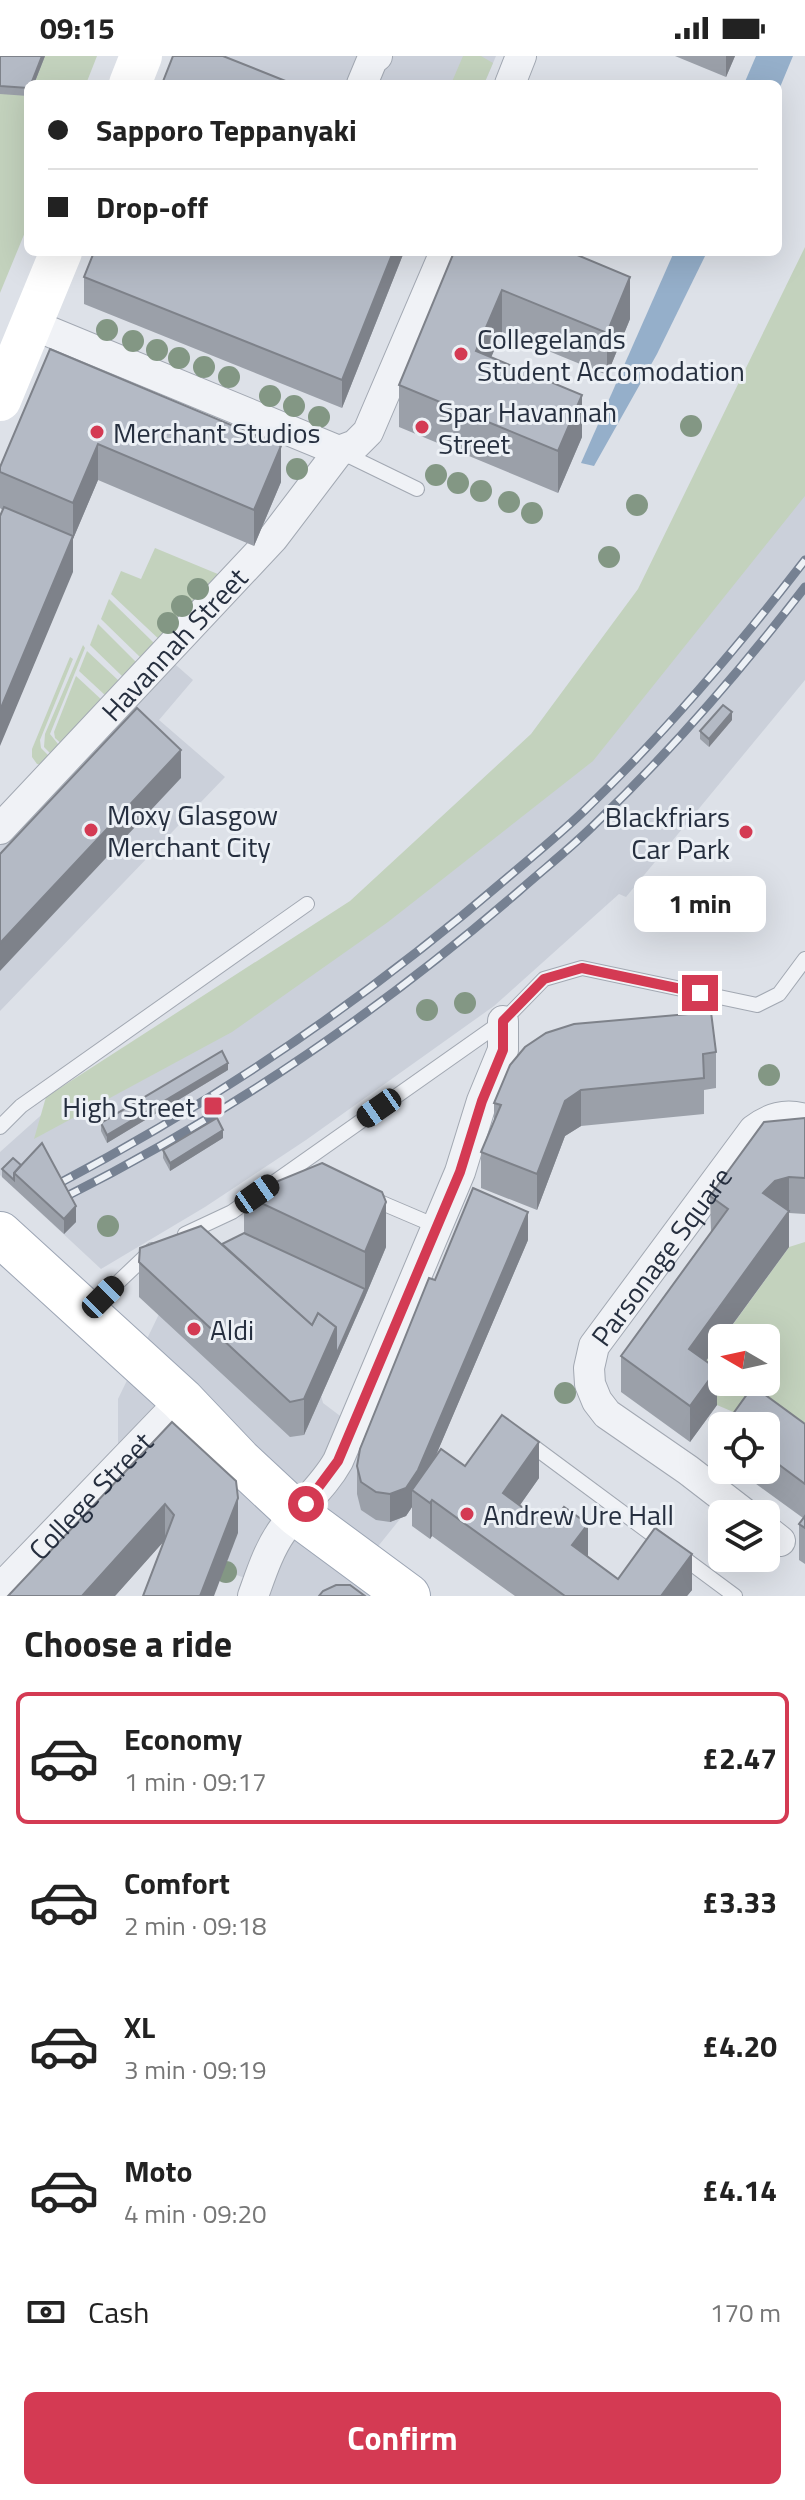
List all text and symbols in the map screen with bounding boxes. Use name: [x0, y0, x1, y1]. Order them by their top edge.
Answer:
text: 09:15: [40, 5, 115, 51]
text: Sapporo Teppanyaki: [96, 107, 357, 153]
text: Drop-off: [96, 184, 208, 230]
place label: Collegelands Student Accomodation: [477, 317, 745, 392]
marker: Collegelands Student Accomodation: [452, 345, 470, 363]
place label: Spar Havannah Street: [438, 390, 617, 465]
place label: Merchant Studios: [113, 411, 321, 454]
marker: Spar Havannah Street: [413, 418, 431, 436]
marker: Merchant Studios: [88, 423, 106, 441]
street label: Havannah Street: [90, 557, 257, 731]
place label: Moxy Glasgow Merchant City: [107, 793, 278, 868]
place label: Blackfriars Car Park: [605, 795, 730, 870]
marker: Moxy Glasgow Merchant City: [82, 821, 100, 839]
marker: Blackfriars Car Park: [737, 823, 755, 841]
callout: 1 min: [634, 877, 766, 933]
text: 1 min: [668, 884, 732, 923]
route end: [682, 975, 718, 1011]
car: [352, 1084, 406, 1132]
place label: High Street: [62, 1085, 195, 1128]
marker: High Street: [202, 1095, 224, 1117]
street label: Parsonage Square: [580, 1157, 742, 1355]
car: [230, 1170, 284, 1218]
car: [78, 1272, 128, 1322]
place label: Aldi: [210, 1308, 254, 1351]
marker: Aldi: [185, 1320, 203, 1338]
north arrow: [708, 1324, 780, 1396]
map controls: [708, 1324, 780, 1572]
button: locate: [708, 1412, 780, 1484]
street label: College Street: [18, 1421, 163, 1569]
route start: [288, 1486, 324, 1522]
place label: Andrew Ure Hall: [483, 1493, 674, 1536]
button: layers: [708, 1500, 780, 1572]
marker: Andrew Ure Hall: [458, 1505, 476, 1523]
text: Choose a ride: [24, 1616, 232, 1671]
text: Economy: [124, 1716, 242, 1762]
icon: car: [28, 1722, 100, 1794]
text: £2.47: [702, 1735, 777, 1781]
text: 1 min · 09:17: [124, 1762, 267, 1801]
text: Comfort: [124, 1860, 230, 1906]
icon: car: [28, 1866, 100, 1938]
text: £3.33: [702, 1879, 777, 1925]
text: 2 min · 09:18: [124, 1906, 267, 1945]
text: XL: [124, 2004, 155, 2050]
icon: car: [28, 2010, 100, 2082]
text: £4.20: [702, 2023, 777, 2069]
text: 3 min · 09:19: [124, 2050, 267, 2089]
text: Moto: [124, 2148, 192, 2194]
icon: car: [28, 2154, 100, 2226]
text: £4.14: [702, 2167, 777, 2213]
text: 4 min · 09:20: [124, 2194, 267, 2233]
text: Cash: [88, 2289, 149, 2335]
icon: cash: [24, 2290, 68, 2334]
text: 170 m: [710, 2293, 781, 2332]
button: Confirm: [24, 2392, 781, 2484]

